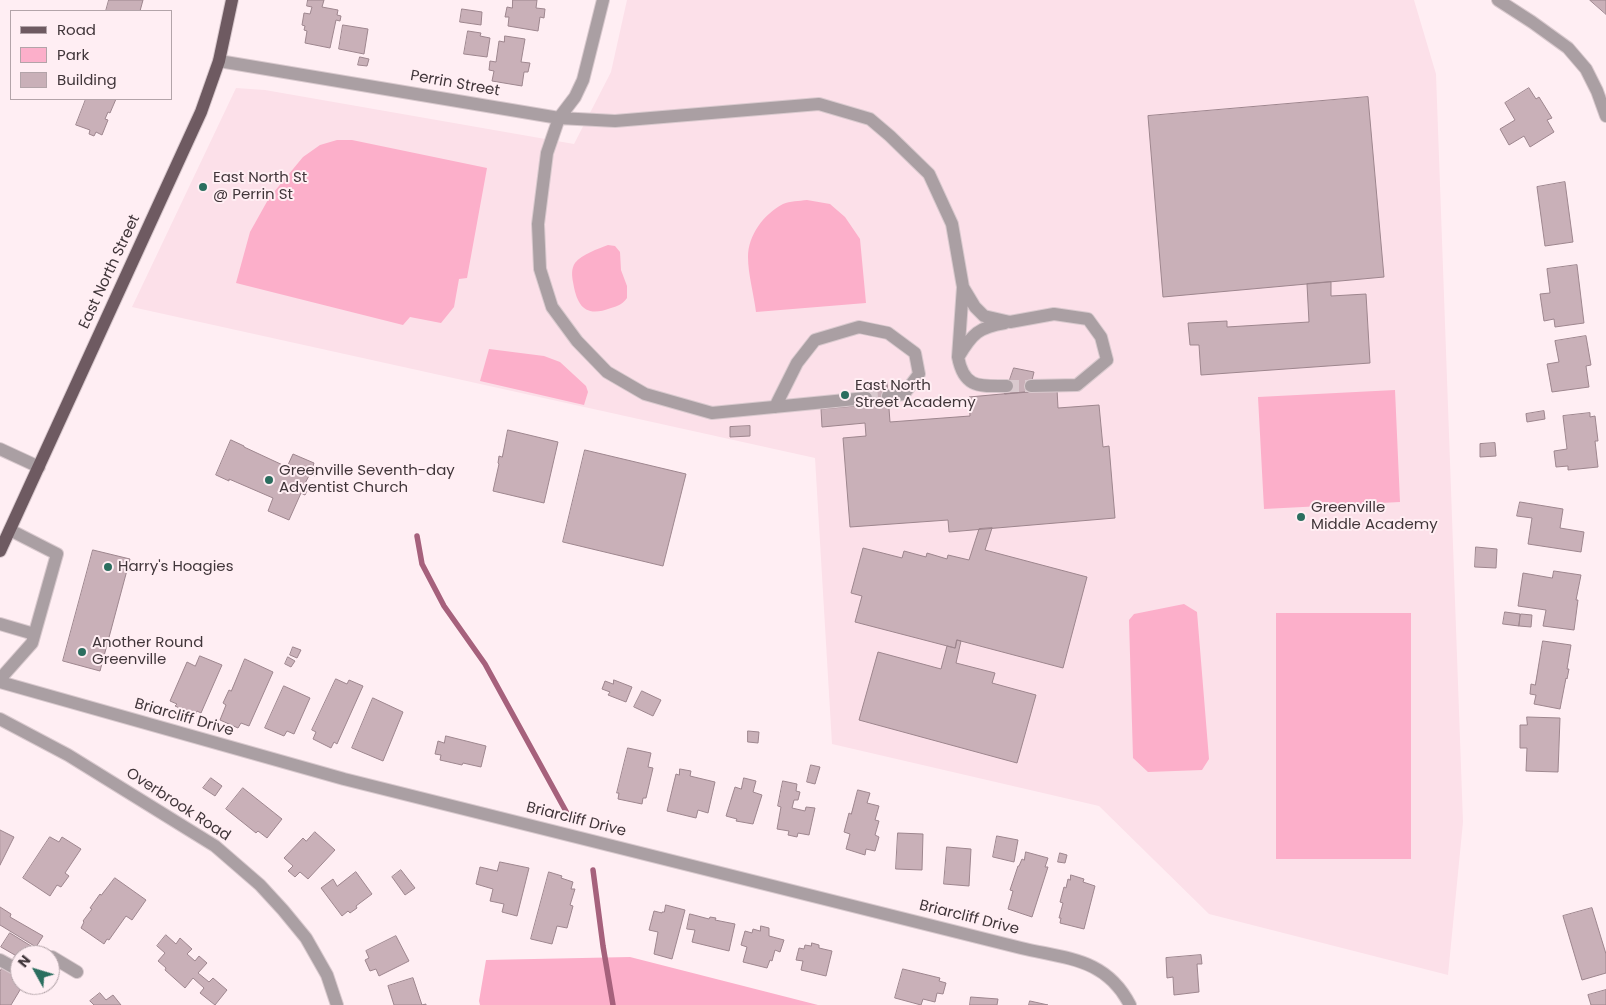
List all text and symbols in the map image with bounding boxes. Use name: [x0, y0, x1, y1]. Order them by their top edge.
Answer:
legend: [10, 10, 172, 100]
text: Road: [57, 19, 96, 40]
text: Park: [57, 44, 89, 65]
street label: Perrin Street: [409, 67, 501, 101]
text: Building: [57, 69, 117, 90]
place label: East North St @ Perrin St: [213, 169, 307, 204]
marker: East North St @ Perrin St: [197, 181, 209, 193]
street label: East North Street: [76, 212, 144, 332]
place label: East North Street Academy: [855, 377, 976, 412]
marker: East North Street Academy: [839, 389, 851, 401]
place label: Greenville Seventh-day Adventist Church: [279, 462, 455, 497]
marker: Greenville Seventh-day Adventist Church: [263, 474, 275, 486]
place label: Greenville Middle Academy: [1311, 499, 1438, 534]
marker: Greenville Middle Academy: [1295, 511, 1307, 523]
place label: Harry's Hoagies: [118, 558, 233, 576]
marker: Harry's Hoagies: [102, 561, 114, 573]
place label: Another Round Greenville: [92, 634, 203, 669]
marker: Another Round Greenville: [76, 646, 88, 658]
street label: Briarcliff Drive: [132, 695, 236, 741]
street label: Overbrook Road: [122, 765, 234, 845]
street label: Briarcliff Drive: [524, 799, 628, 841]
street label: Briarcliff Drive: [917, 897, 1021, 939]
north arrow: [10, 945, 60, 995]
text: N: [13, 951, 35, 972]

